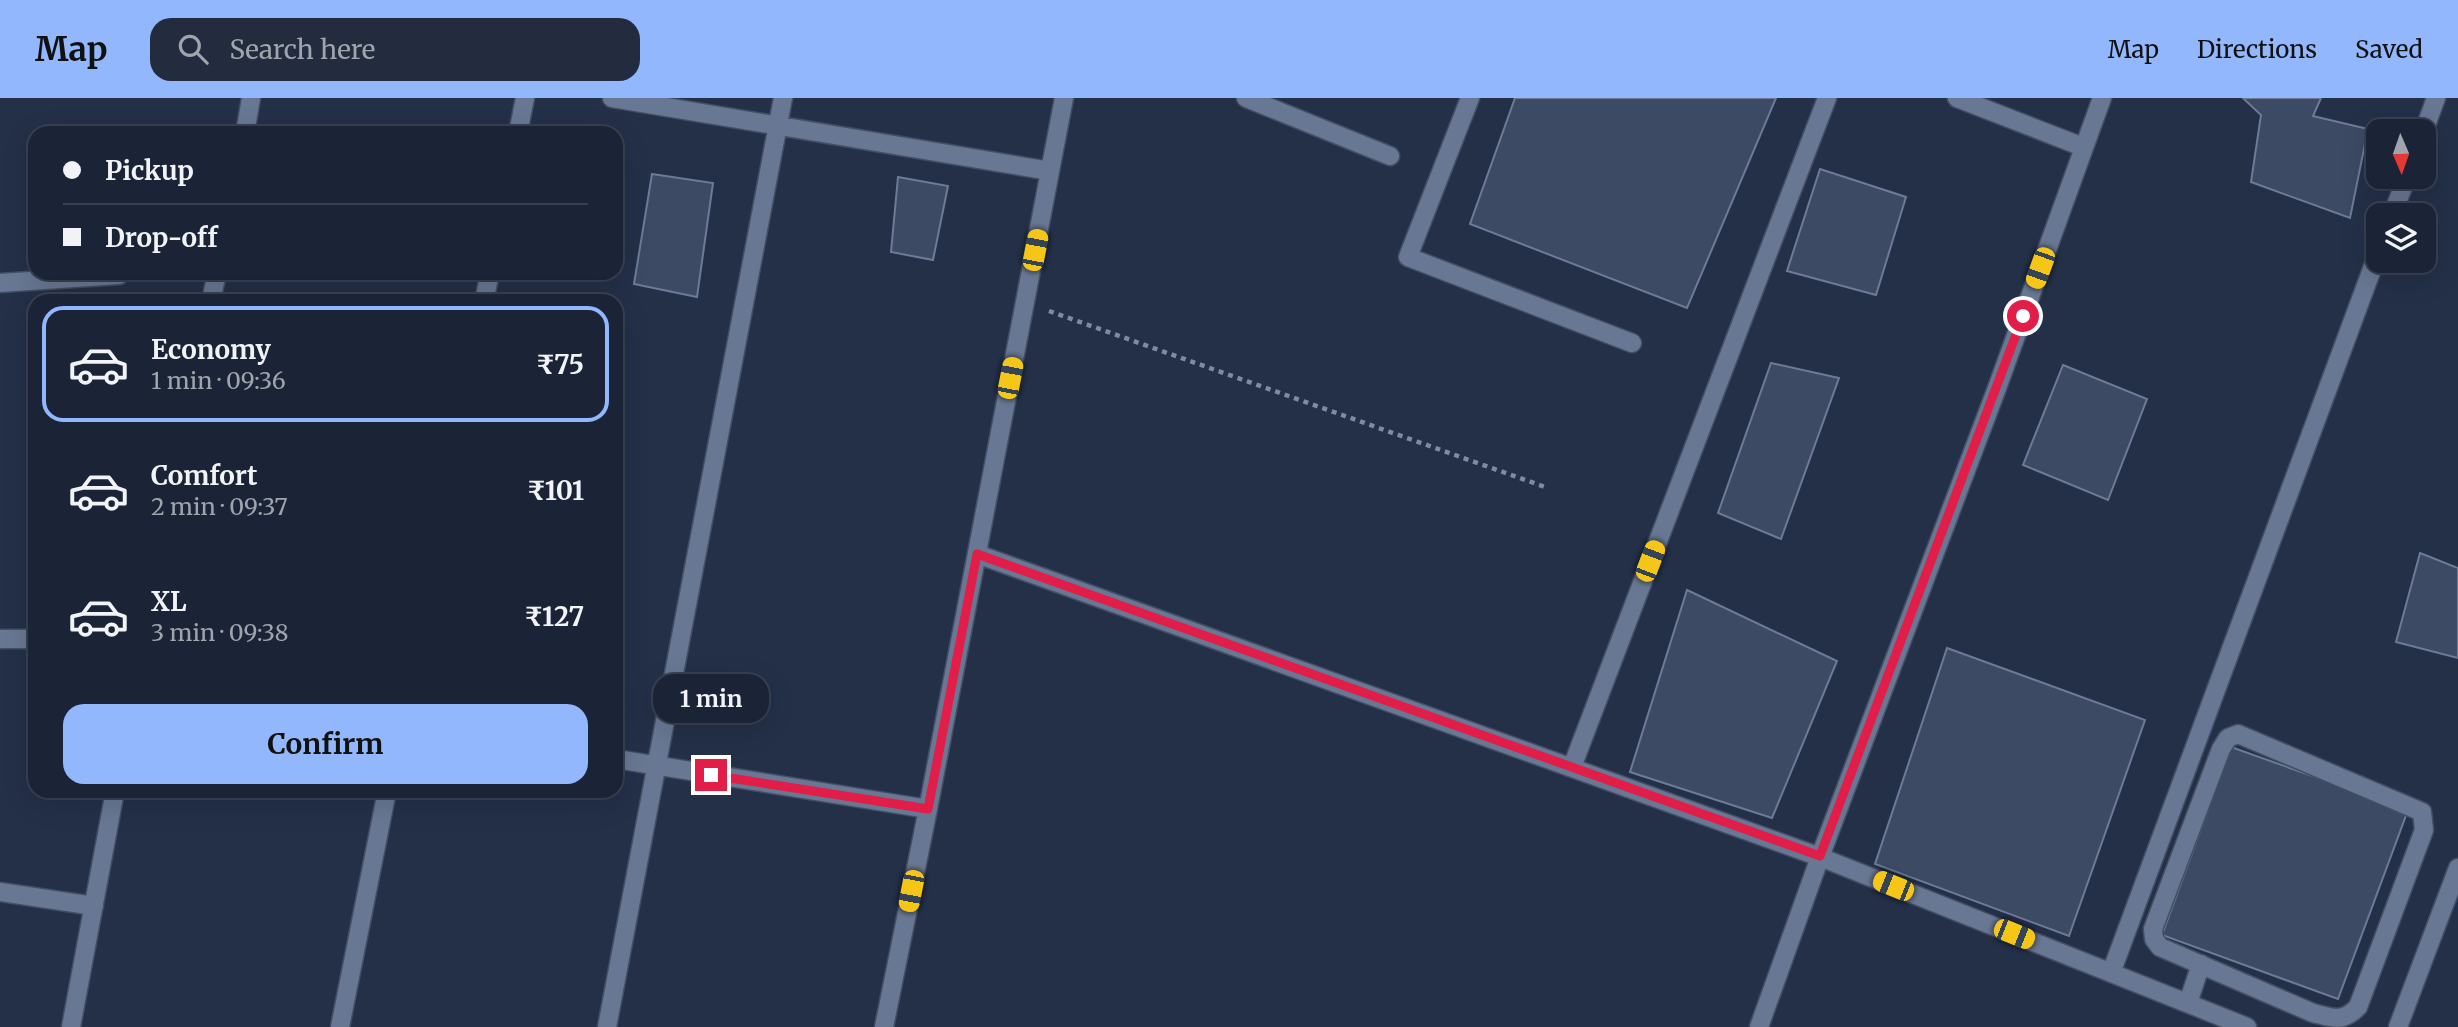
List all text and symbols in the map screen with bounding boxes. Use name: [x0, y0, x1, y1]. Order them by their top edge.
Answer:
search box: [150, 18, 640, 81]
text: Map: [35, 29, 108, 70]
icon: search: [174, 30, 212, 68]
text: Search here: [230, 33, 375, 66]
text: Map: [2108, 34, 2159, 65]
text: Directions: [2197, 34, 2317, 65]
text: Saved: [2355, 34, 2423, 65]
north arrow: [2366, 119, 2436, 189]
map controls: [2366, 119, 2436, 273]
text: Pickup: [105, 154, 194, 187]
button: layers: [2366, 203, 2436, 273]
text: Drop-off: [105, 221, 218, 254]
car: [1021, 227, 1050, 273]
car: [2023, 245, 2058, 291]
route start: [2007, 300, 2039, 332]
icon: car: [67, 333, 130, 396]
text: Economy: [151, 333, 271, 366]
text: ₹75: [536, 348, 584, 381]
car: [996, 355, 1025, 401]
text: 1 min · 09:36: [151, 366, 286, 395]
icon: car: [67, 459, 130, 522]
text: Comfort: [151, 459, 257, 492]
text: ₹101: [527, 474, 584, 507]
text: 2 min · 09:37: [151, 492, 288, 521]
car: [1633, 538, 1668, 584]
icon: car: [67, 585, 130, 648]
text: XL: [151, 585, 187, 618]
text: ₹127: [524, 600, 584, 633]
text: 3 min · 09:38: [151, 618, 288, 647]
callout: 1 min: [653, 674, 769, 722]
text: 1 min: [680, 684, 742, 713]
button: Confirm: [63, 704, 588, 784]
route end: [695, 759, 727, 791]
car: [897, 868, 926, 914]
car: [1870, 868, 1917, 904]
car: [1991, 916, 2038, 952]

